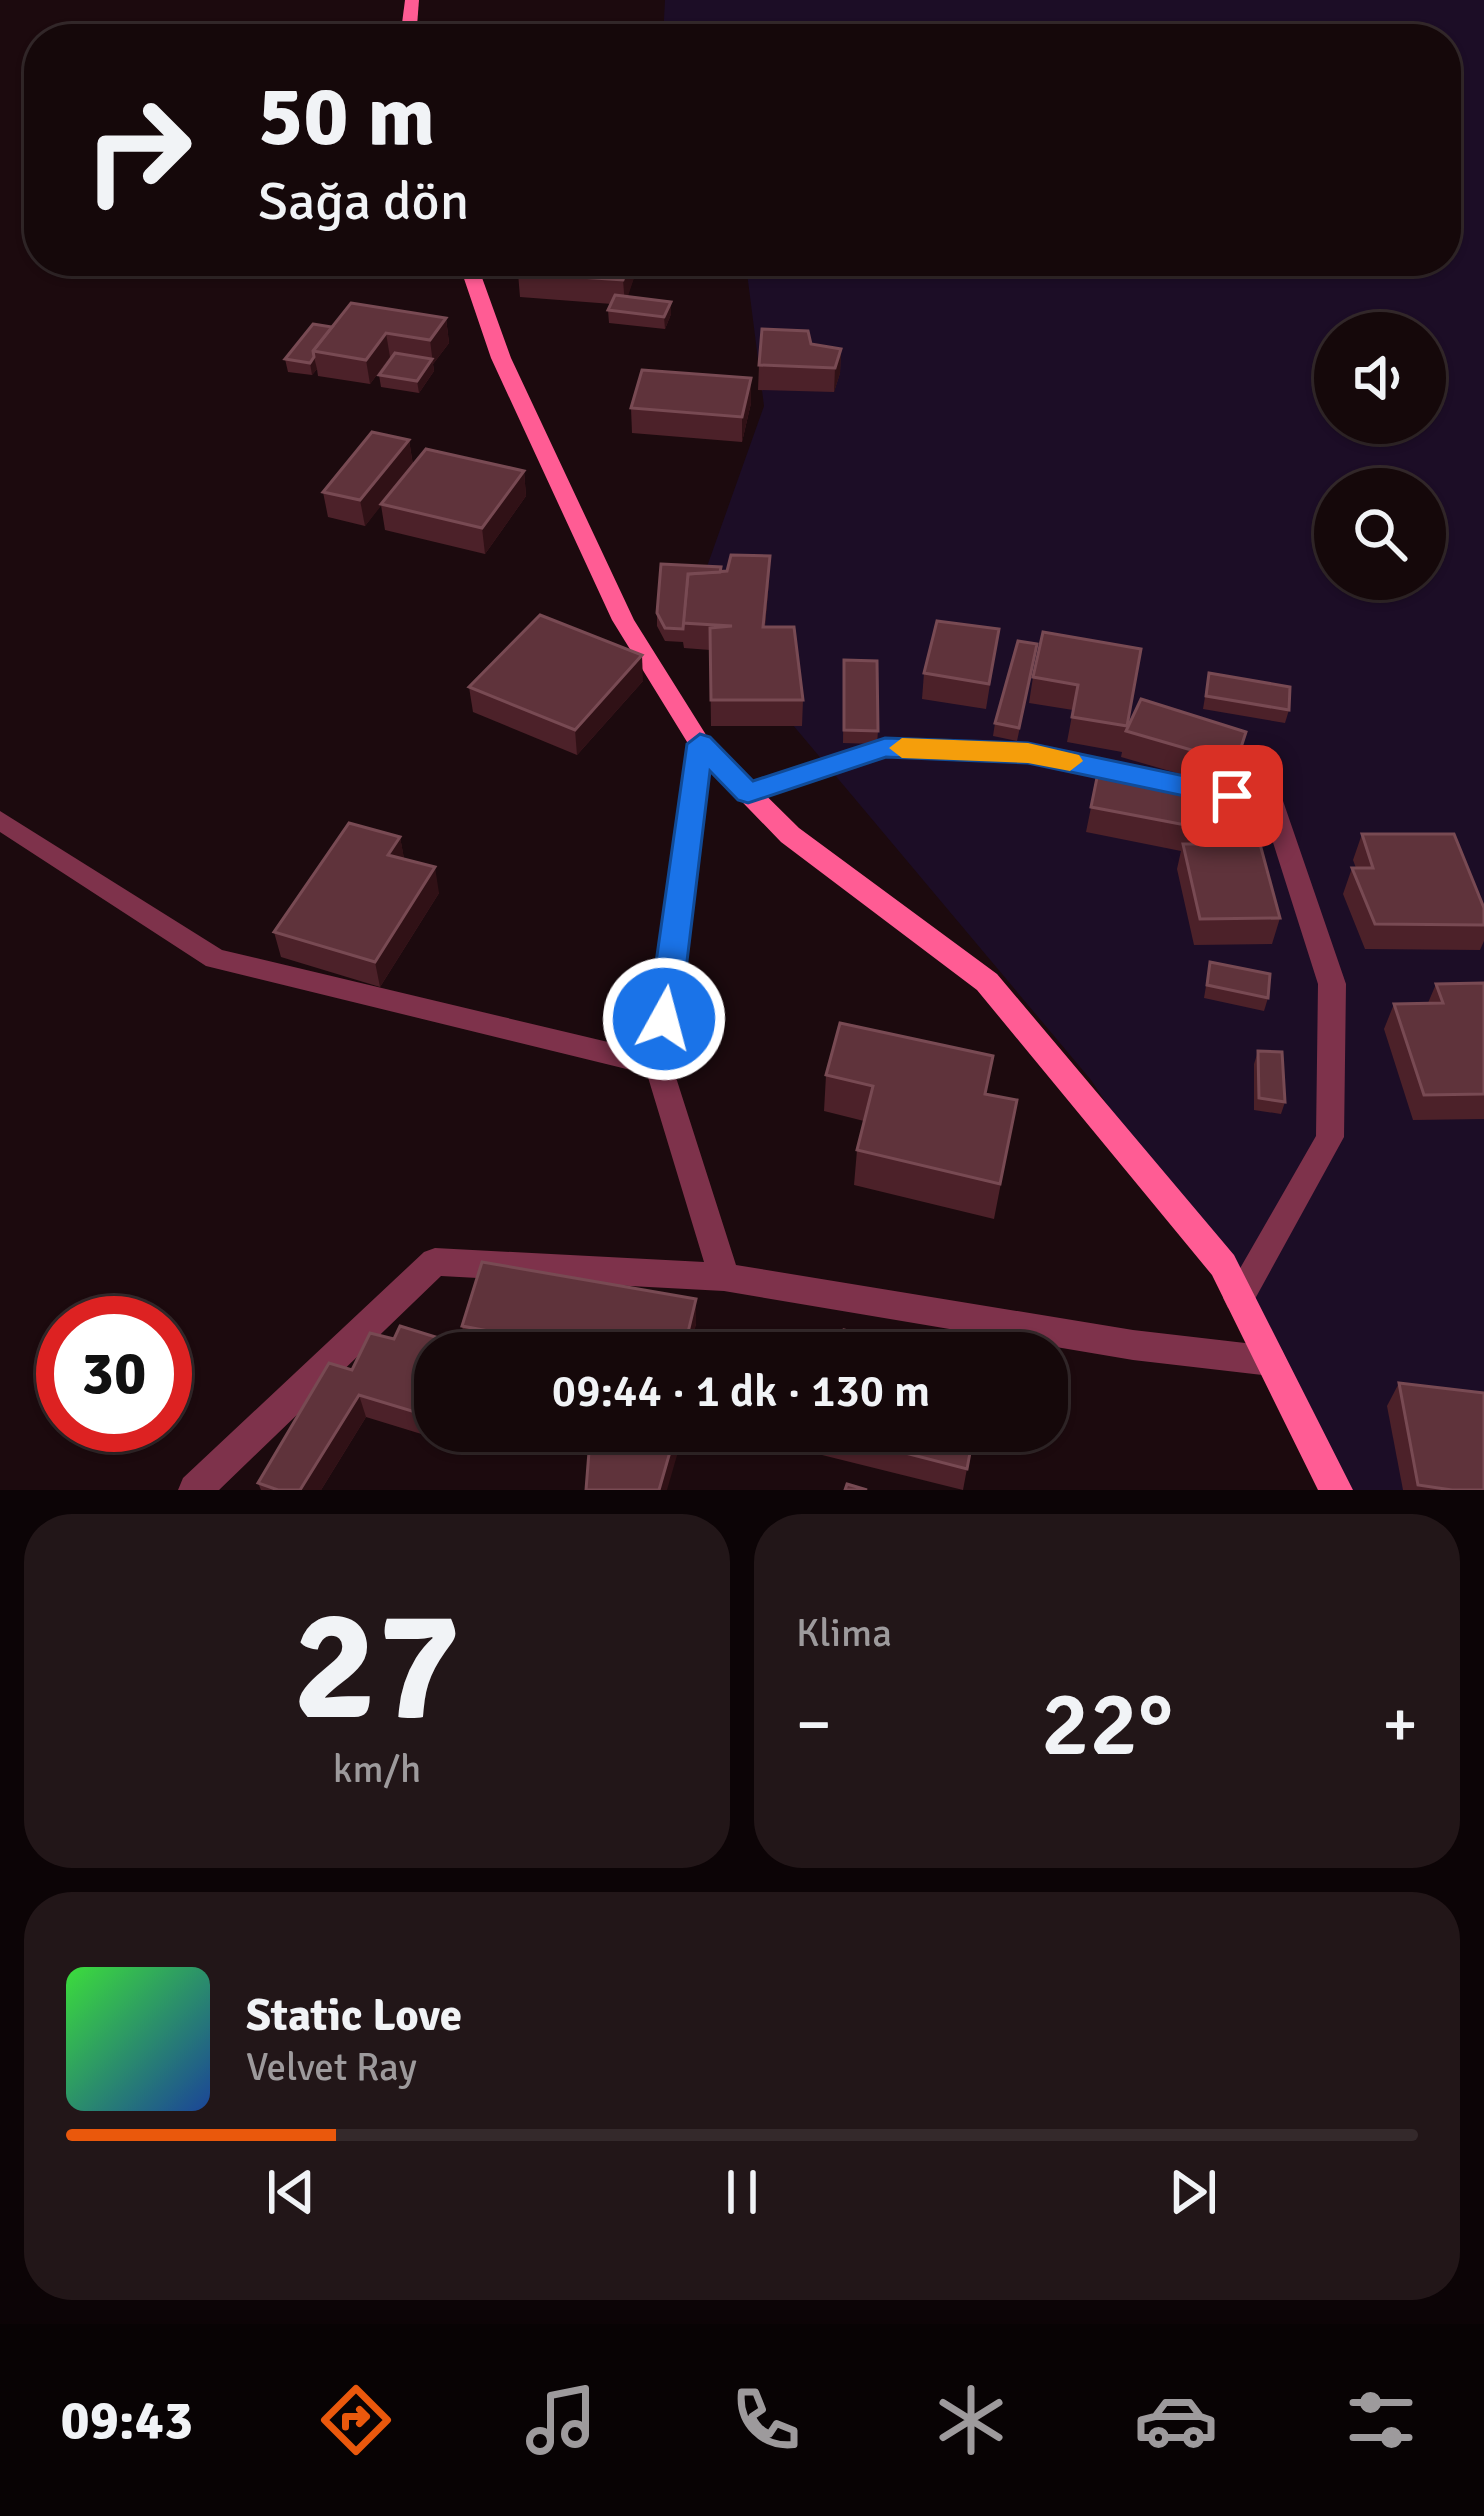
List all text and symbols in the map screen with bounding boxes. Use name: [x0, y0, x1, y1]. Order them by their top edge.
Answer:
text: 50 m: [258, 65, 435, 169]
icon: right: [60, 72, 216, 228]
text: Sağa dön: [258, 168, 469, 235]
map controls: [1314, 312, 1446, 600]
button: sound: [1314, 312, 1446, 444]
button: search: [1314, 468, 1446, 600]
pin: [1181, 745, 1283, 847]
icon: arrive: [1199, 763, 1265, 829]
position arrow: [601, 956, 727, 1082]
speed limit sign: 30: [36, 1296, 192, 1452]
text: 09:44 · 1 dk · 130 m: [552, 1364, 930, 1419]
text: 27: [293, 1570, 461, 1763]
text: Klima: [796, 1609, 892, 1657]
text: 22°: [1041, 1669, 1173, 1780]
text: −: [796, 1684, 832, 1765]
text: +: [1382, 1684, 1418, 1765]
text: km/h: [333, 1745, 421, 1793]
text: Static Love: [246, 1988, 462, 2043]
text: Velvet Ray: [246, 2043, 417, 2091]
icon: previous: [258, 2159, 324, 2225]
icon: pause: [709, 2159, 775, 2225]
icon: next: [1160, 2159, 1226, 2225]
icon: directions: [314, 2378, 398, 2462]
icon: music: [519, 2378, 603, 2462]
icon: phone: [724, 2378, 808, 2462]
icon: climate: [929, 2378, 1013, 2462]
icon: car: [1134, 2378, 1218, 2462]
icon: filters: [1339, 2378, 1423, 2462]
text: 09:43: [61, 2387, 193, 2454]

